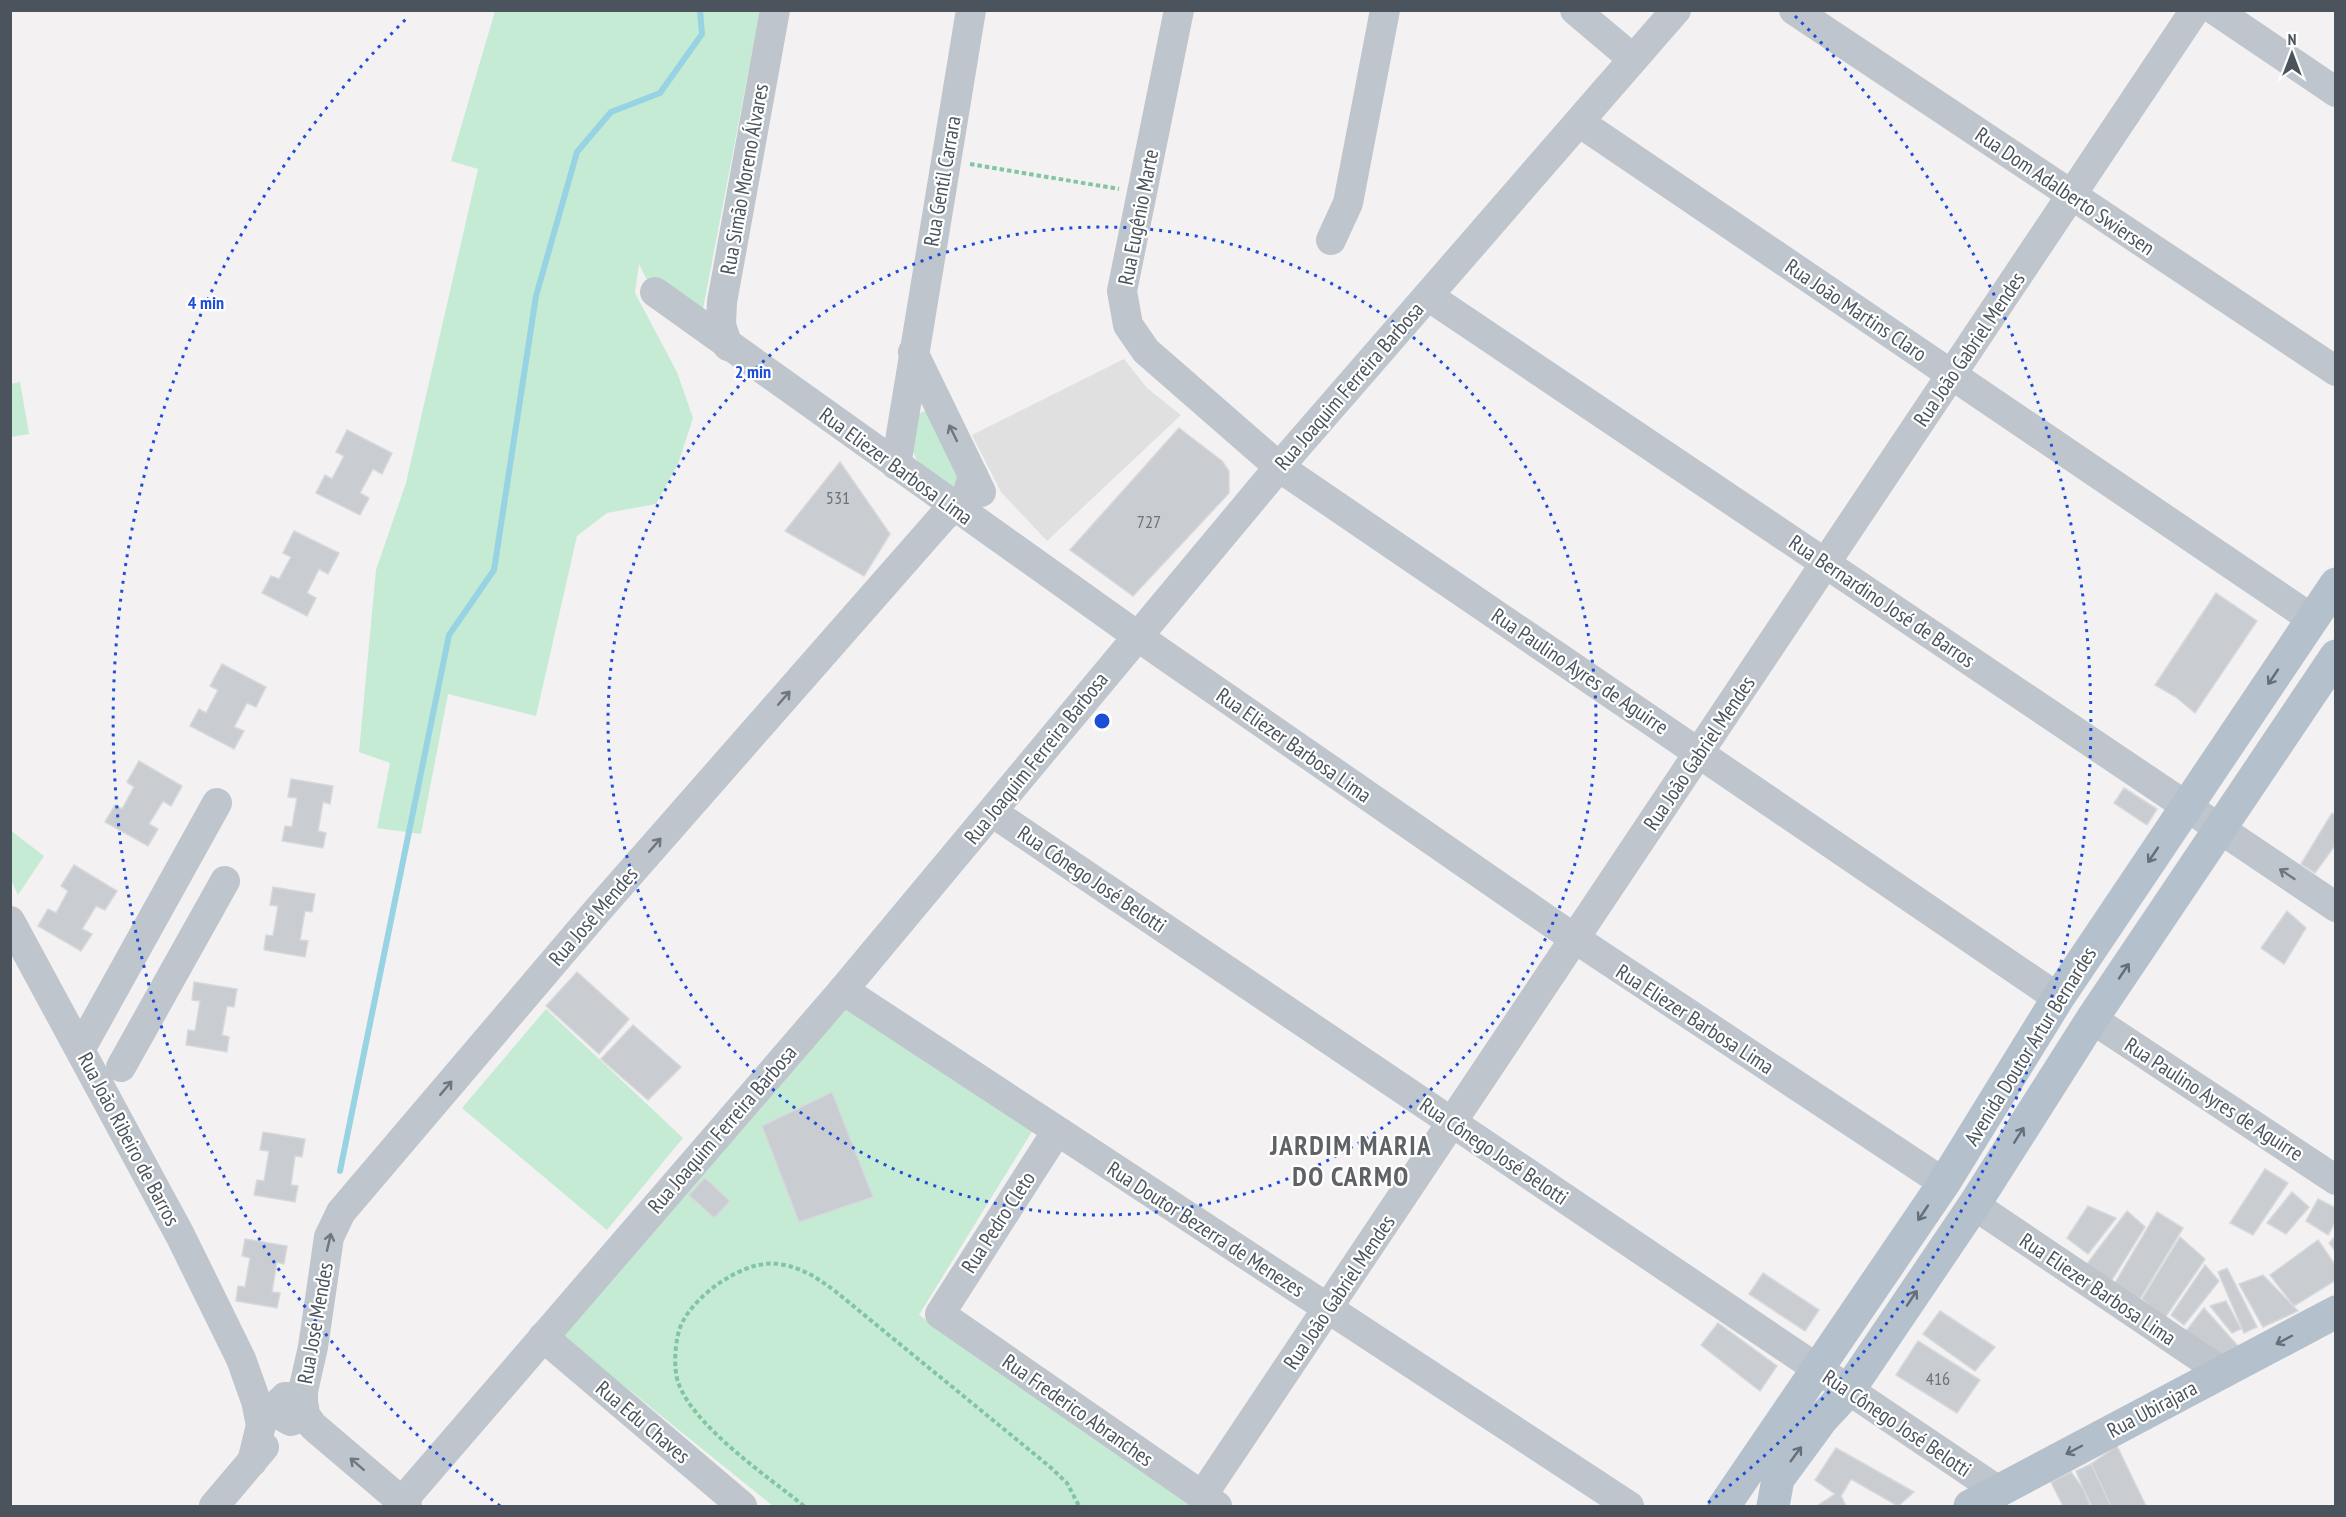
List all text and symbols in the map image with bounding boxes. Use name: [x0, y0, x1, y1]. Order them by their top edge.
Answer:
north arrow: [2262, 24, 2322, 84]
text: N: [2288, 29, 2296, 49]
street label: Rua Simão Moreno Álvares: [714, 82, 774, 276]
street label: Rua Gentil Carrara: [917, 114, 967, 248]
street label: Rua Dom Adalberto Swiersen: [1970, 121, 2160, 261]
street label: Rua Eugênio Marte: [1112, 147, 1164, 287]
street label: Rua João Martins Claro: [1780, 253, 1932, 367]
street label: Rua João Gabriel Mendes: [1907, 267, 2031, 431]
text: 4 min: [188, 291, 224, 314]
street label: Rua Joaquim Ferreira Barbosa: [1269, 296, 1429, 476]
text: 2 min: [735, 360, 771, 383]
street label: Rua Eliezer Barbosa Lima: [814, 401, 978, 531]
one-way arrow: [946, 425, 958, 443]
house number: 531: [826, 486, 850, 509]
house number: 727: [1137, 510, 1161, 533]
street label: Rua Bernardino José de Barros: [1784, 529, 1980, 673]
street label: Rua Paulino Ayres de Aguirre: [1486, 602, 1674, 740]
street label: Rua Joaquim Ferreira Barbosa: [958, 666, 1114, 850]
one-way arrow: [2267, 668, 2279, 684]
street label: Rua João Gabriel Mendes: [1637, 671, 1761, 835]
street label: Rua Eliezer Barbosa Lima: [1211, 682, 1377, 808]
one-way arrow: [777, 691, 791, 706]
centre of rings: [1092, 711, 1112, 731]
street label: Rua Cônego José Belotti: [1013, 819, 1171, 939]
one-way arrow: [648, 838, 662, 853]
one-way arrow: [2147, 846, 2159, 863]
street label: Rua José Mendes: [543, 861, 643, 971]
one-way arrow: [2280, 868, 2296, 880]
street label: Avenida Doutor Artur Bernardes: [1958, 942, 2102, 1150]
street label: Rua Eliezer Barbosa Lima: [1611, 958, 1779, 1080]
one-way arrow: [2118, 963, 2130, 979]
street label: Rua Paulino Ayres de Aguirre: [2120, 1031, 2308, 1167]
street label: Rua Joaquim Ferreira Barbosa: [642, 1039, 802, 1219]
street label: Rua João Ribeiro de Barros: [72, 1048, 186, 1230]
one-way arrow: [439, 1081, 453, 1096]
street label: Rua Cônego José Belotti: [1415, 1091, 1573, 1211]
one-way arrow: [2013, 1127, 2025, 1144]
district label: JARDIM MARIA DO CARMO: [1269, 1128, 1432, 1193]
street label: Rua Doutor Bezerra de Menezes: [1102, 1155, 1310, 1303]
street label: Rua Pedro Cleto: [955, 1166, 1041, 1278]
one-way arrow: [1917, 1205, 1929, 1221]
street label: Rua João Gabriel Mendes: [1277, 1210, 1401, 1374]
street label: Rua Eliezer Barbosa Lima: [2015, 1227, 2181, 1351]
one-way arrow: [324, 1233, 336, 1252]
street label: Rua José Mendes: [291, 1260, 339, 1386]
one-way arrow: [1905, 1289, 1918, 1306]
one-way arrow: [2275, 1334, 2293, 1346]
street label: Rua Frederico Abranches: [997, 1348, 1159, 1472]
street label: Rua Cônego José Belotti: [1818, 1363, 1976, 1483]
house number: 416: [1926, 1367, 1950, 1390]
street label: Rua Ubirajara: [2102, 1374, 2202, 1444]
street label: Rua Edu Chaves: [590, 1375, 696, 1469]
one-way arrow: [2066, 1444, 2083, 1456]
one-way arrow: [1790, 1447, 1802, 1463]
one-way arrow: [349, 1457, 365, 1470]

